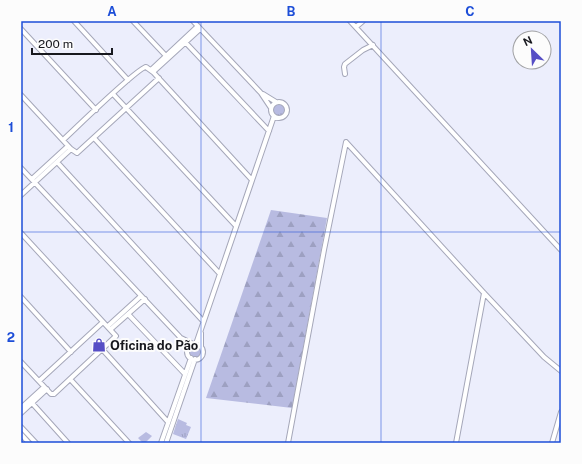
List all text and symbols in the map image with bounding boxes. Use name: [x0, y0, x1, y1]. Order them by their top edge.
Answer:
text: A: [107, 4, 117, 19]
text: B: [287, 4, 296, 19]
text: C: [465, 4, 475, 19]
scale bar: [32, 30, 112, 56]
north arrow: [512, 30, 552, 70]
text: N: [521, 34, 534, 48]
text: 200 m: [38, 37, 73, 51]
text: 1: [8, 120, 14, 135]
text: 2: [7, 330, 15, 345]
shop icon: Oficina do Pão: [91, 337, 107, 353]
place label: Oficina do Pão: [110, 338, 198, 353]

